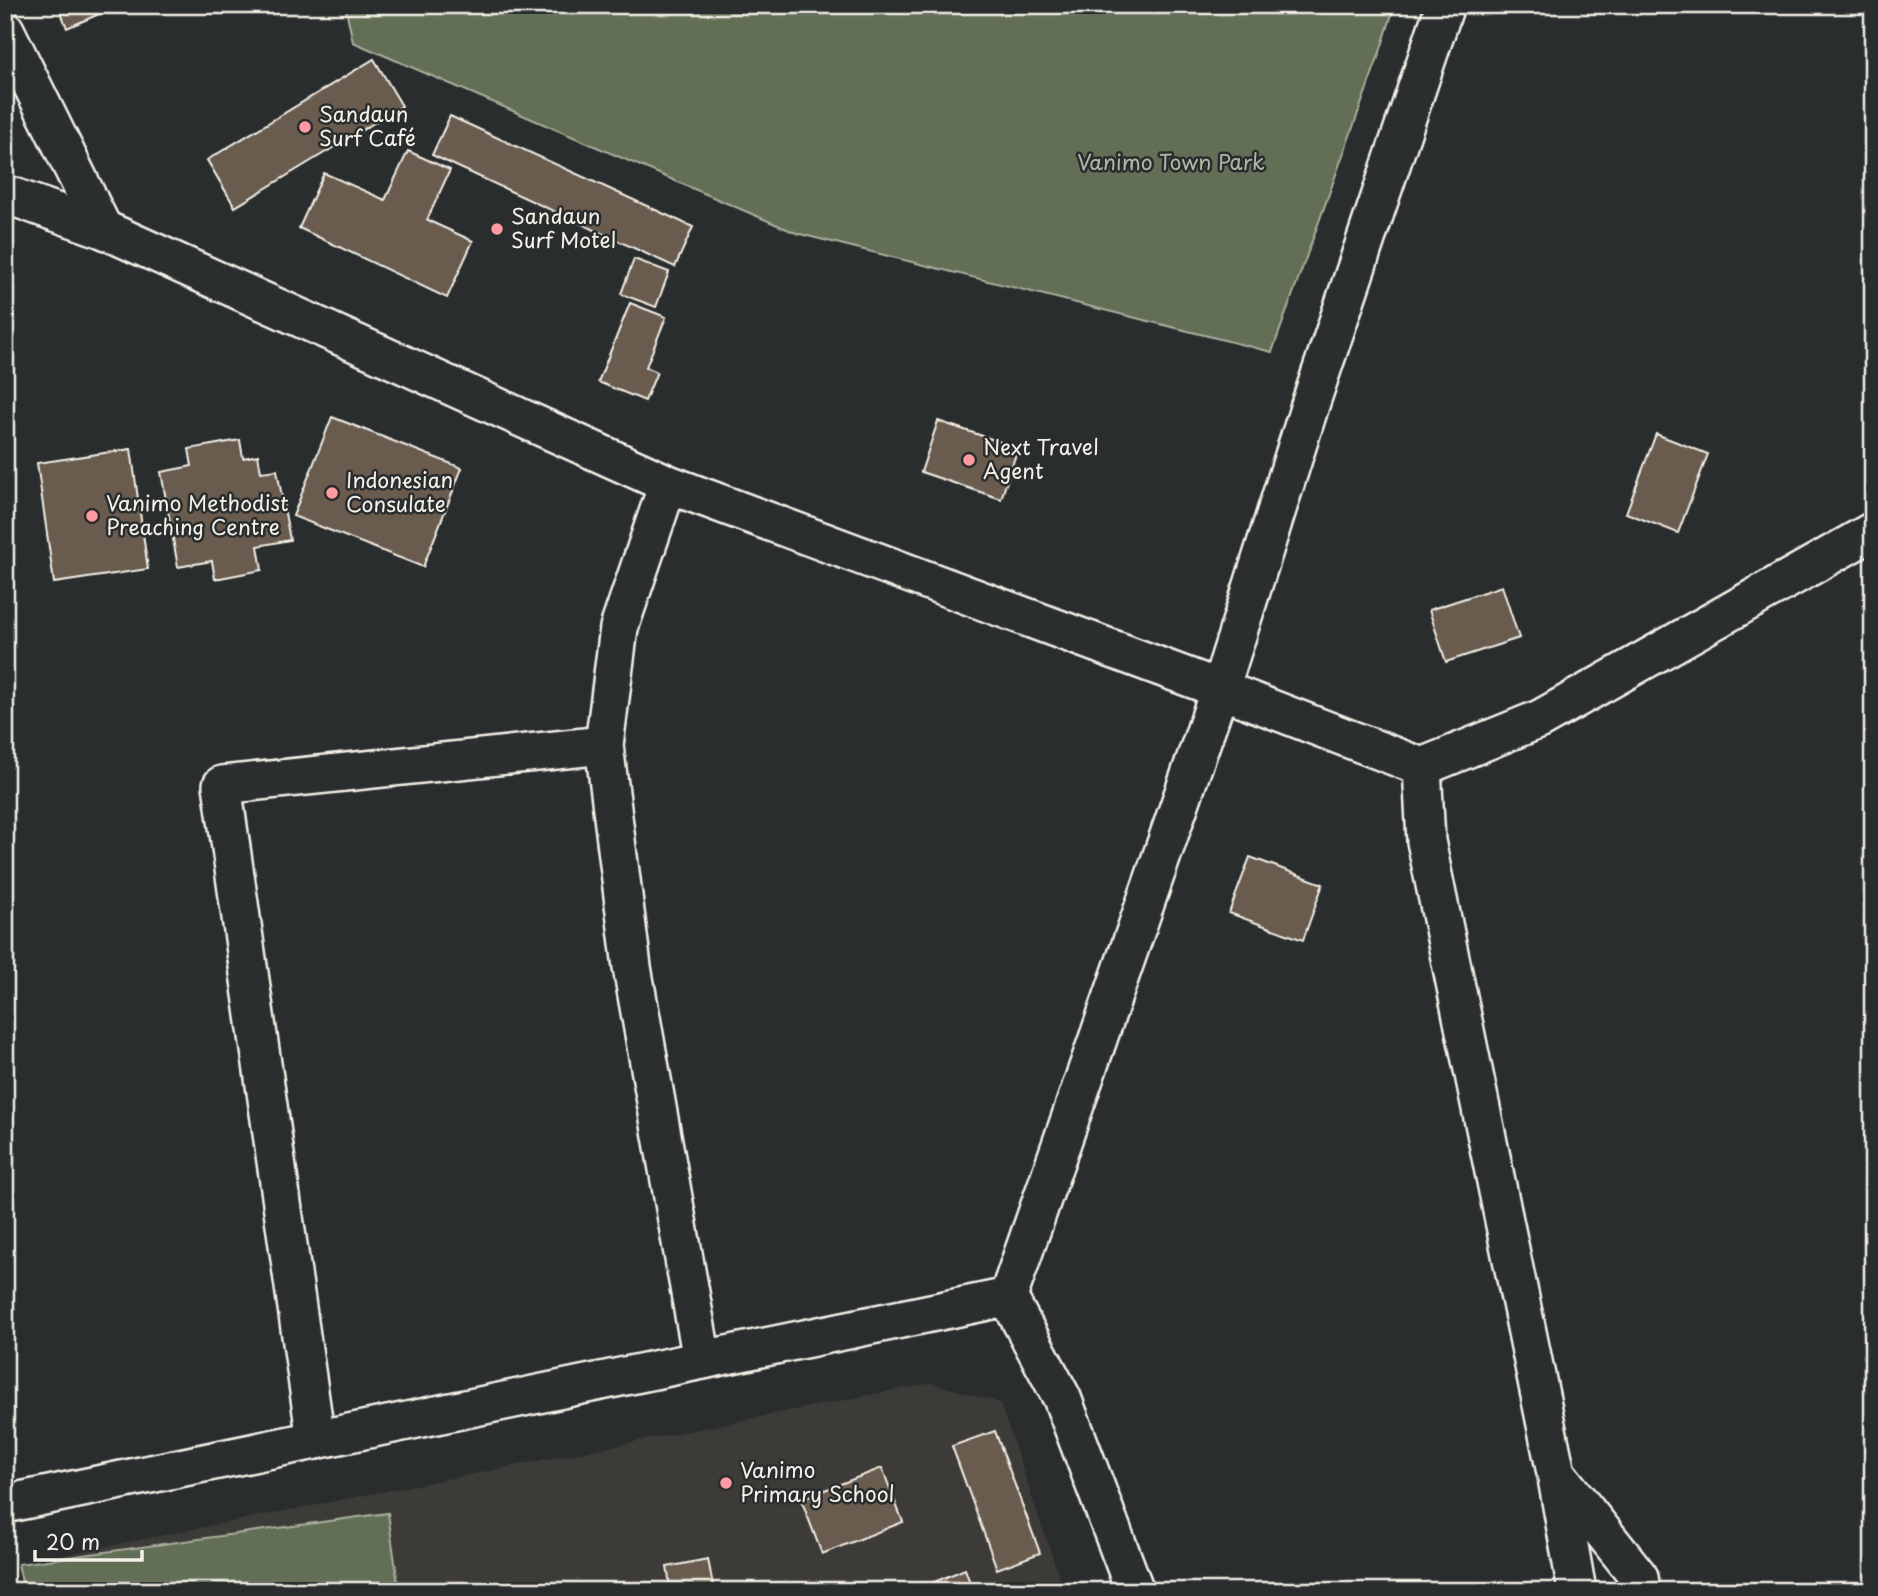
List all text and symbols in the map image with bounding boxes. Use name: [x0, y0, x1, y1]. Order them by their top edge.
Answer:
place label: Sandaun Surf Café: [319, 97, 416, 153]
marker: Sandaun Surf Café: [297, 119, 313, 135]
park label: Vanimo Town Park: [1077, 145, 1265, 177]
place label: Sandaun Surf Motel: [511, 199, 616, 255]
marker: Sandaun Surf Motel: [489, 221, 505, 237]
place label: Next Travel Agent: [983, 430, 1099, 486]
marker: Next Travel Agent: [961, 452, 977, 468]
place label: Indonesian Consulate: [346, 463, 453, 519]
marker: Indonesian Consulate: [324, 485, 340, 501]
place label: Vanimo Methodist Preaching Centre: [106, 486, 289, 542]
marker: Vanimo Methodist Preaching Centre: [84, 508, 100, 524]
place label: Vanimo Primary School: [740, 1453, 895, 1509]
marker: Vanimo Primary School: [718, 1475, 734, 1491]
scale bar: [35, 1519, 142, 1563]
text: 20 m: [46, 1525, 100, 1557]

